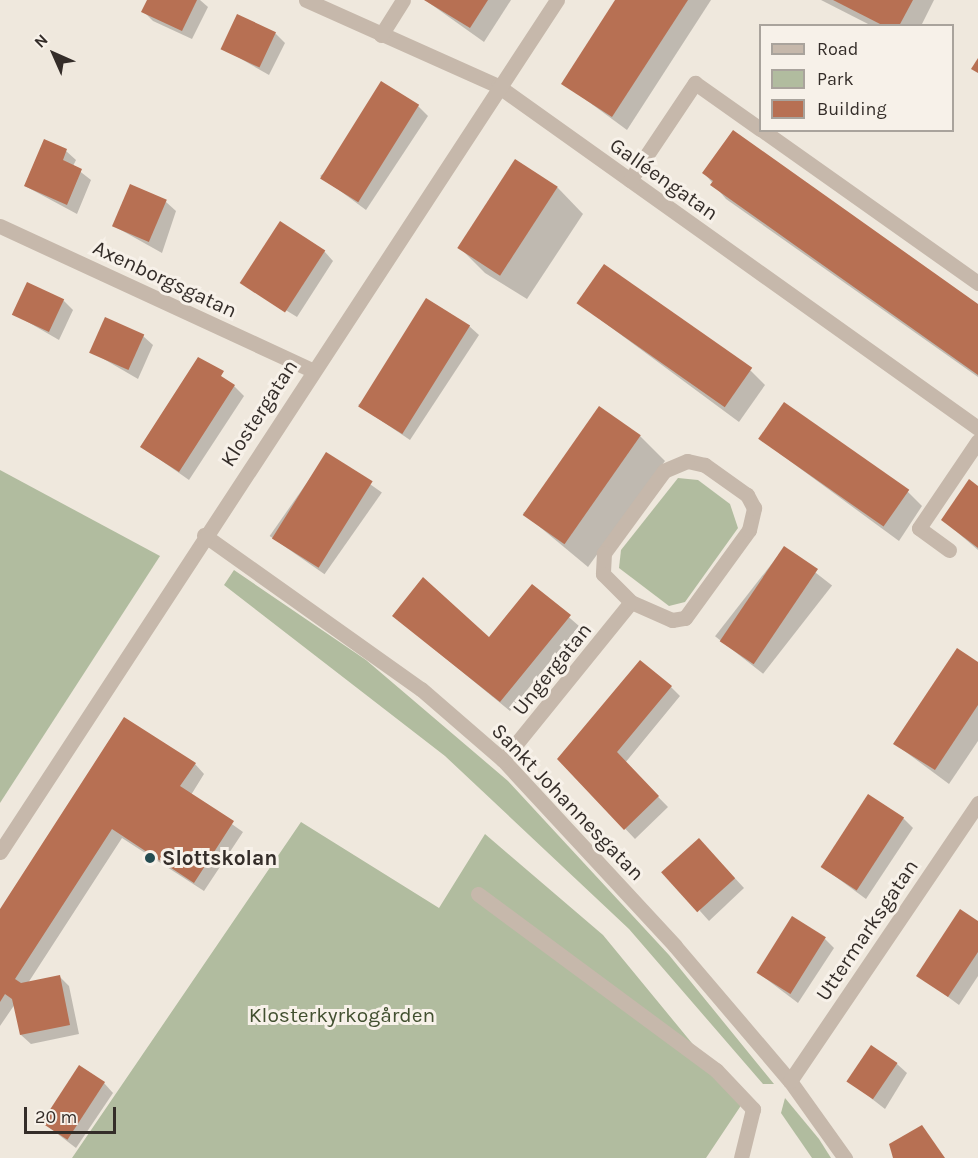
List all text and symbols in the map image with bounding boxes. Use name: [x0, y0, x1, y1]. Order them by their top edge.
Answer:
north arrow: [24, 24, 84, 84]
legend: [759, 24, 954, 132]
text: N: [30, 30, 52, 52]
text: Road: [817, 38, 858, 60]
text: Park: [817, 68, 854, 90]
text: Building: [817, 98, 887, 120]
street label: Galléengatan: [605, 132, 723, 226]
street label: Axenborgsgatan: [89, 235, 241, 323]
street label: Klostergatan: [215, 355, 303, 471]
street label: Ungergatan: [507, 618, 597, 720]
street label: Sankt Johannesgatan: [487, 718, 649, 886]
place label: Slottskolan: [162, 845, 277, 871]
marker: Slottskolan: [143, 851, 157, 865]
street label: Uttermarksgatan: [810, 855, 924, 1005]
park label: Klosterkyrkogården: [249, 1002, 435, 1028]
scale bar: [27, 1095, 118, 1133]
text: 20 m: [35, 1106, 77, 1128]

